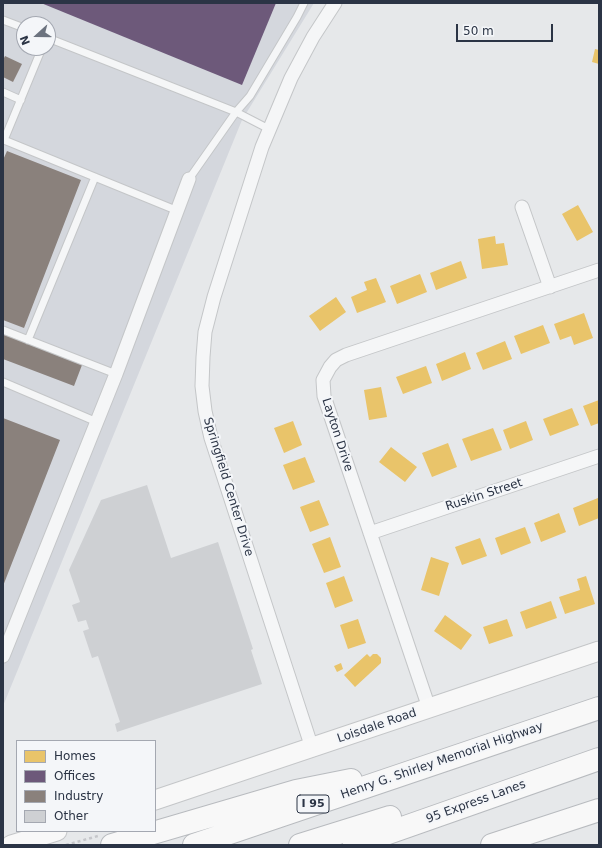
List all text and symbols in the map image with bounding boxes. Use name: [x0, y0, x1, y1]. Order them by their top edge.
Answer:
north arrow: [16, 16, 56, 56]
scale bar: [458, 16, 555, 42]
text: 50 m: [463, 24, 494, 38]
text: N: [18, 33, 33, 47]
street label: Layton Drive: [318, 396, 356, 474]
street label: Springfield Center Drive: [200, 416, 256, 558]
street label: Ruskin Street: [444, 476, 524, 514]
street label: Loisdale Road: [335, 706, 419, 746]
street label: Henry G. Shirley Memorial Highway: [339, 719, 545, 803]
legend: [16, 740, 156, 832]
text: Homes: [54, 749, 96, 763]
text: Offices: [54, 769, 95, 783]
street label: 95 Express Lanes: [424, 777, 528, 827]
text: Industry: [54, 789, 103, 803]
road number: I 95: [297, 795, 329, 813]
text: Other: [54, 809, 88, 823]

